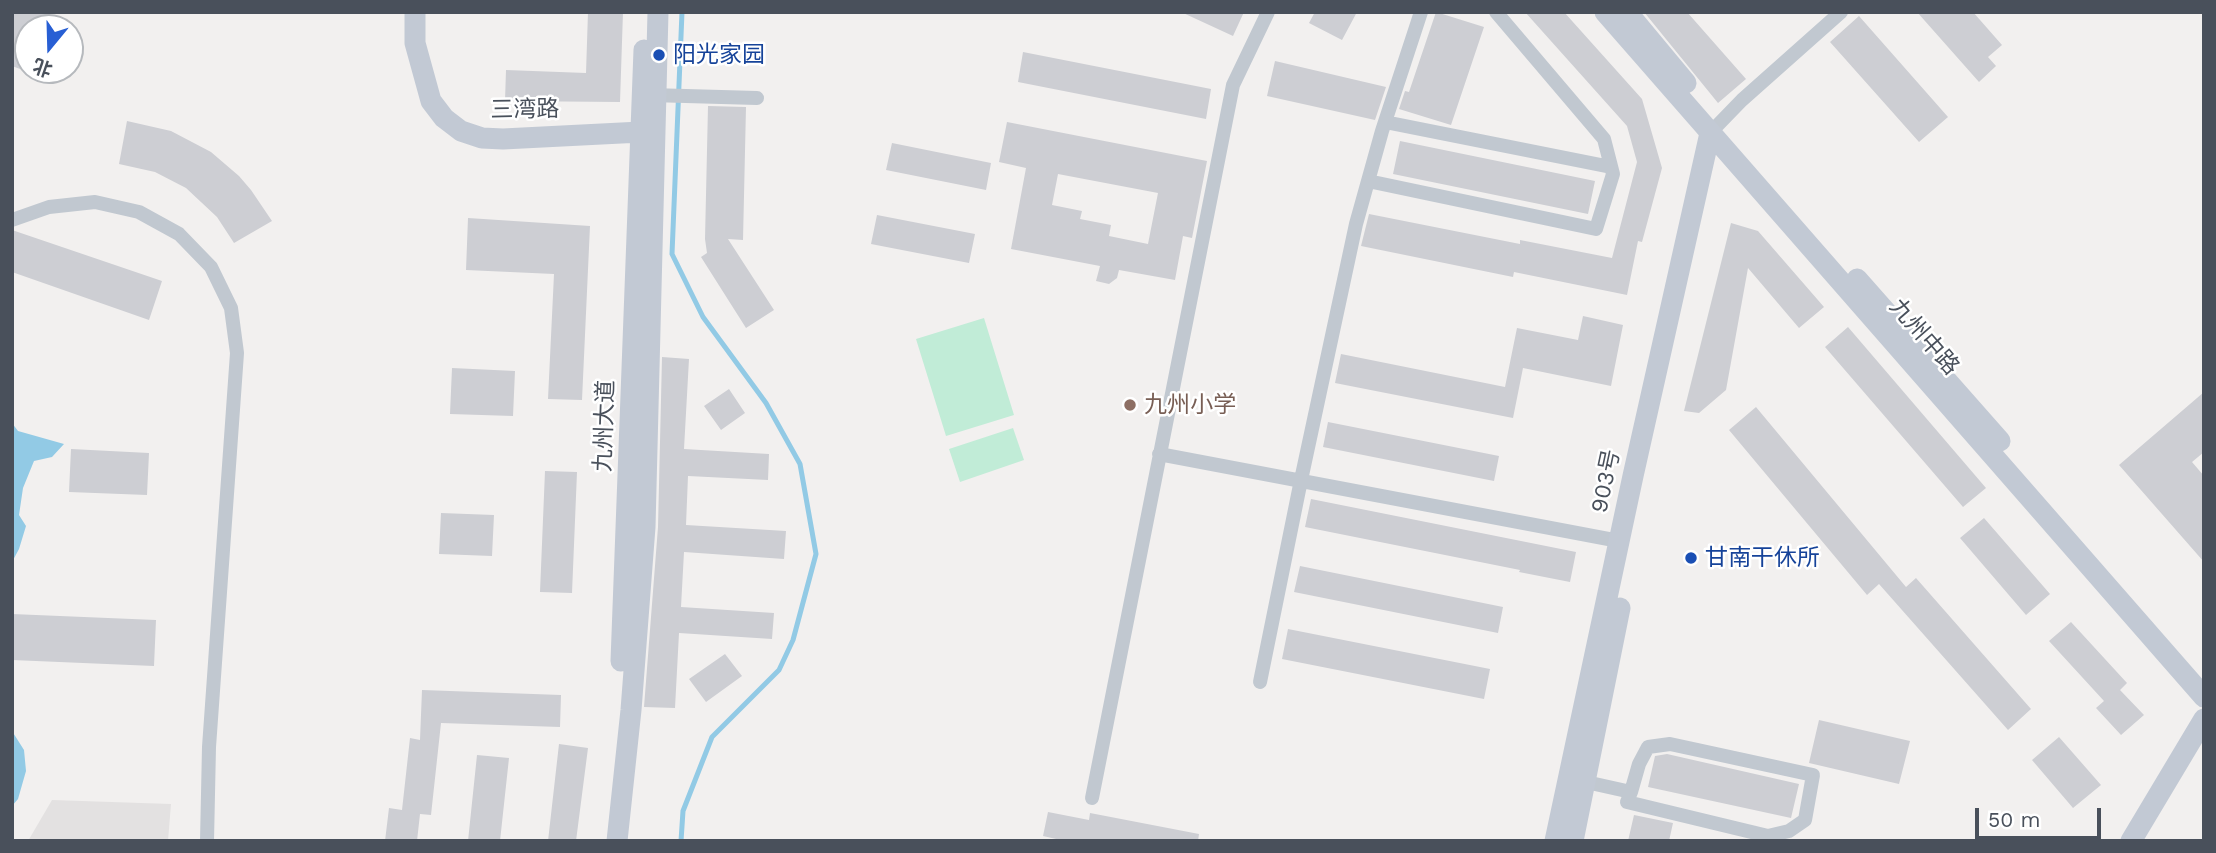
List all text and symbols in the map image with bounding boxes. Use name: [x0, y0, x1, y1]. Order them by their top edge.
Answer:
north arrow: [14, 14, 84, 84]
place label: 阳光家园: [673, 41, 765, 69]
marker: 阳光家园: [651, 47, 667, 63]
text: 北: [30, 53, 55, 81]
street label: 三湾路: [490, 96, 560, 124]
street label: 九州中路: [1883, 293, 1965, 381]
street label: 九州大道: [590, 380, 620, 472]
place label: 九州小学: [1144, 391, 1236, 419]
marker: 九州小学: [1122, 397, 1138, 413]
street label: 903号: [1586, 447, 1626, 515]
place label: 甘南干休所: [1705, 544, 1820, 572]
marker: 甘南干休所: [1683, 550, 1699, 566]
scale bar: [1978, 794, 2104, 838]
text: 50 m: [1988, 807, 2040, 832]

